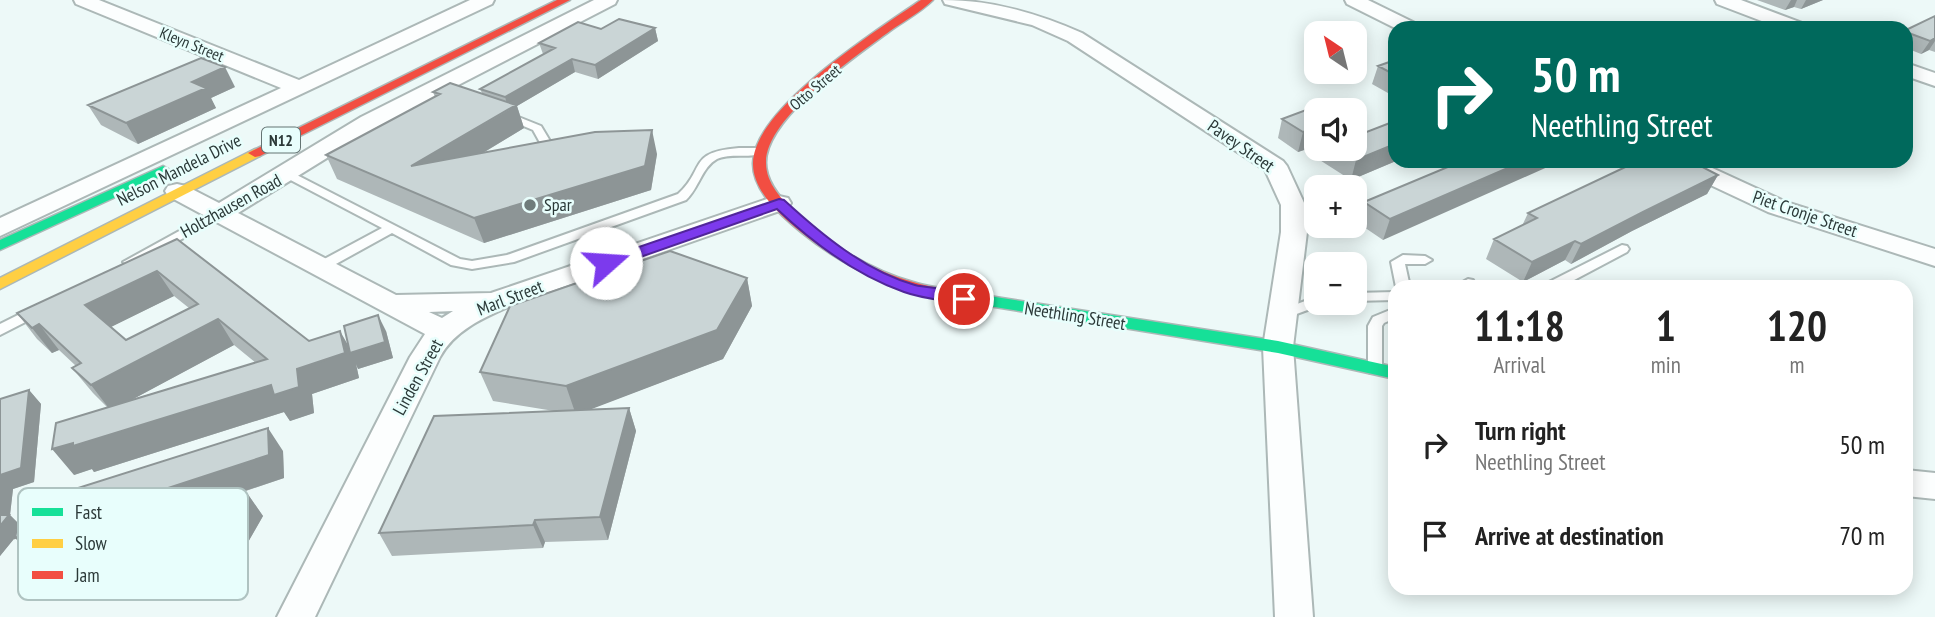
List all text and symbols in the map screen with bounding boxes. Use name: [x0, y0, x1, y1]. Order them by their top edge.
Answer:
north arrow: [1304, 21, 1367, 84]
map controls: [1304, 21, 1367, 315]
street label: Kleyn Street: [157, 22, 228, 66]
text: 50 m: [1531, 42, 1620, 106]
icon: right: [1416, 49, 1507, 140]
street label: Otto Street: [785, 59, 845, 114]
button: sound: [1304, 98, 1367, 161]
text: Neethling Street: [1531, 104, 1713, 146]
street label: Pavey Street: [1203, 114, 1279, 177]
street label: Nelson Mandela Drive: [113, 128, 245, 211]
road number: N12: [262, 128, 300, 152]
street label: Holtzhausen Road: [176, 168, 285, 243]
button: +: [1304, 175, 1367, 238]
street label: Piet Cronje Street: [1750, 185, 1861, 242]
place label: Spar: [544, 193, 572, 216]
marker: Spar: [522, 197, 538, 213]
position arrow: [569, 226, 643, 300]
button: −: [1304, 252, 1367, 315]
pin: [934, 269, 994, 329]
street label: Marl Street: [474, 274, 546, 321]
icon: arrive: [945, 280, 983, 318]
street label: Neethling Street: [1023, 296, 1127, 335]
text: 11:18: [1474, 298, 1565, 353]
text: 1: [1656, 298, 1676, 353]
text: 120: [1767, 298, 1827, 353]
street label: Linden Street: [387, 335, 448, 419]
text: Arrival: [1493, 350, 1545, 379]
text: min: [1651, 350, 1681, 379]
text: m: [1789, 350, 1804, 379]
text: Turn right: [1475, 414, 1566, 447]
icon: right: [1416, 426, 1454, 464]
text: 50 m: [1839, 428, 1885, 461]
text: Neethling Street: [1475, 447, 1606, 476]
legend: [18, 488, 248, 600]
text: Fast: [75, 500, 103, 524]
icon: arrive: [1416, 517, 1454, 555]
text: Arrive at destination: [1475, 519, 1664, 552]
text: 70 m: [1839, 519, 1885, 552]
text: Slow: [75, 531, 108, 555]
text: Jam: [74, 563, 100, 587]

